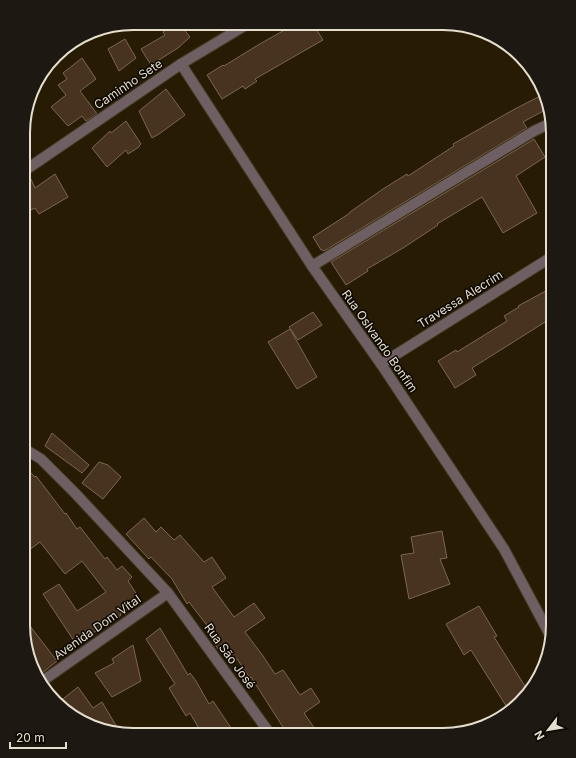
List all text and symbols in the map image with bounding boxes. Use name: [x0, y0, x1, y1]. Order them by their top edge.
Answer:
street label: Caminho Sete: [91, 56, 165, 112]
street label: Travessa Alecrim: [415, 267, 505, 331]
street label: Rua Oslvando Bonfim: [339, 287, 421, 395]
street label: Avenida Dom Vital: [51, 591, 143, 663]
street label: Rua São José: [201, 620, 259, 692]
north arrow: [528, 710, 568, 750]
scale bar: [10, 724, 66, 750]
text: N: [531, 728, 548, 742]
text: 20 m: [16, 730, 45, 745]

